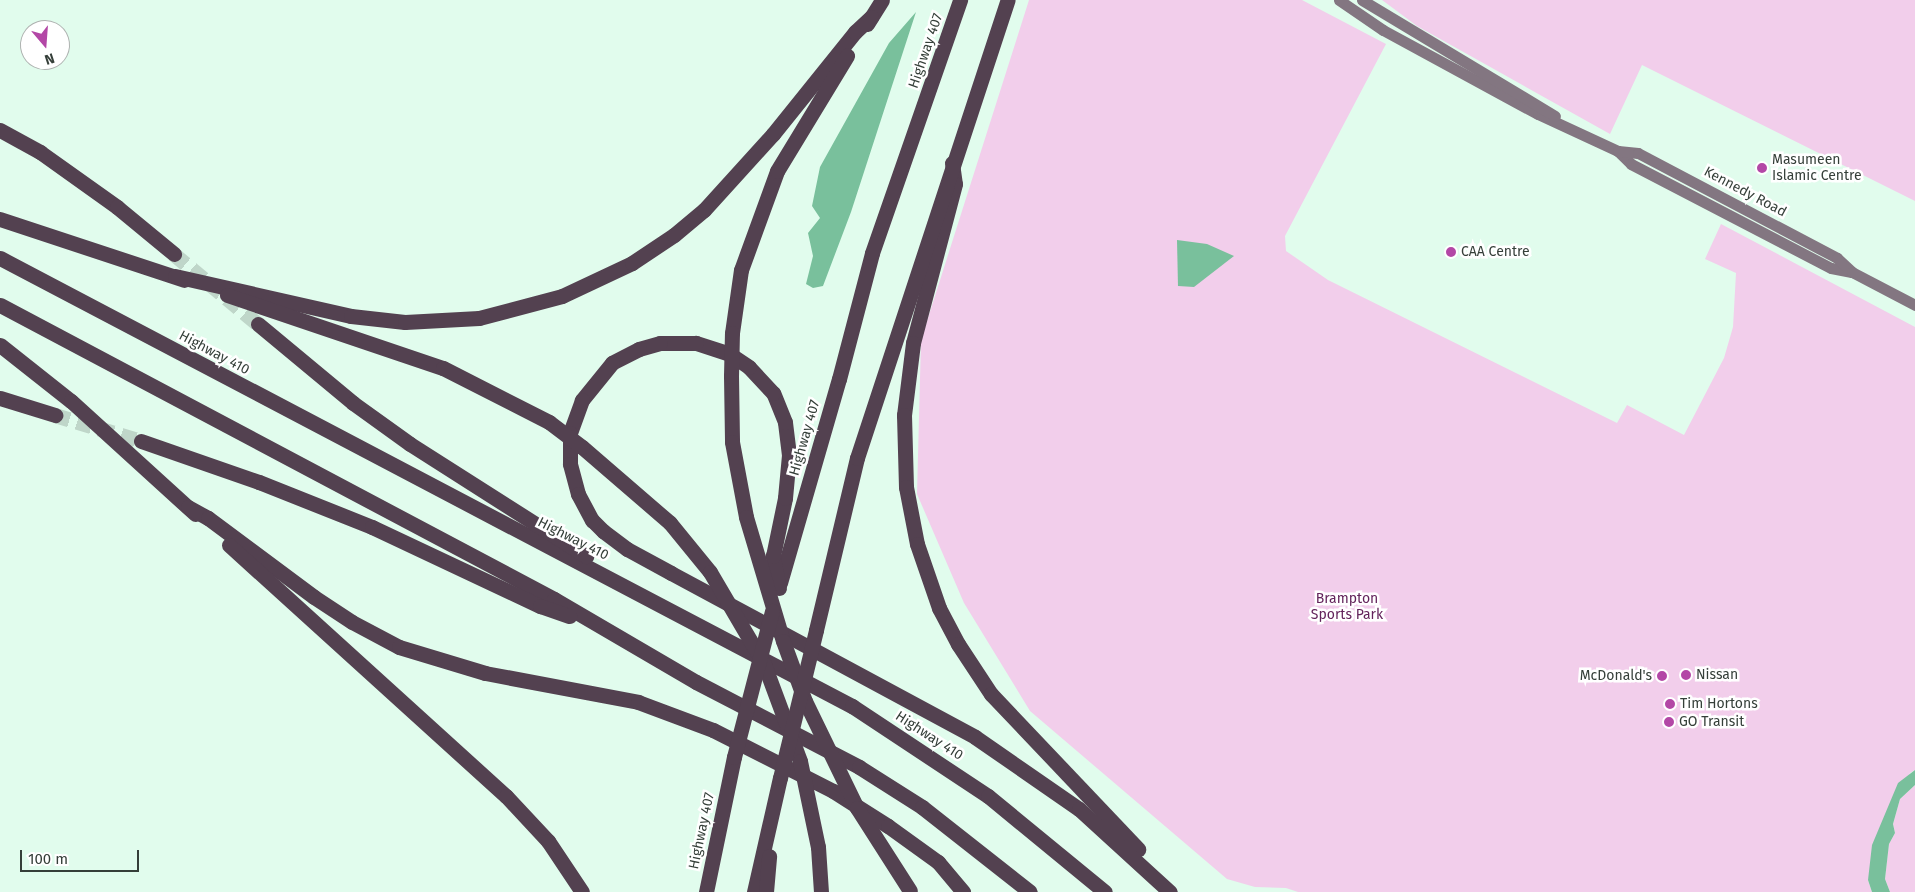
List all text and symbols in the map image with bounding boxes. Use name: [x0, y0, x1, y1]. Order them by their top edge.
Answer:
street label: Highway 407: [905, 11, 947, 91]
north arrow: [20, 20, 70, 70]
text: N: [42, 49, 57, 68]
place label: Masumeen Islamic Centre: [1772, 152, 1862, 184]
marker: Masumeen Islamic Centre: [1756, 162, 1768, 174]
street label: Kennedy Road: [1701, 163, 1789, 221]
place label: CAA Centre: [1461, 244, 1530, 260]
marker: CAA Centre: [1445, 246, 1457, 258]
street label: Highway 410: [176, 327, 252, 379]
street label: Highway 407: [786, 398, 824, 478]
street label: Highway 410: [535, 514, 611, 564]
park label: Brampton Sports Park: [1311, 591, 1383, 624]
place label: Nissan: [1696, 667, 1738, 683]
place label: McDonald's: [1580, 668, 1652, 684]
marker: Nissan: [1680, 669, 1692, 681]
marker: McDonald's: [1656, 670, 1668, 682]
place label: Tim Hortons: [1680, 696, 1758, 712]
marker: Tim Hortons: [1664, 698, 1676, 710]
street label: Highway 410: [892, 708, 966, 764]
place label: GO Transit: [1679, 714, 1744, 730]
marker: GO Transit: [1663, 716, 1675, 728]
street label: Highway 407: [686, 791, 718, 871]
scale bar: [22, 840, 141, 872]
text: 100 m: [28, 850, 68, 868]

